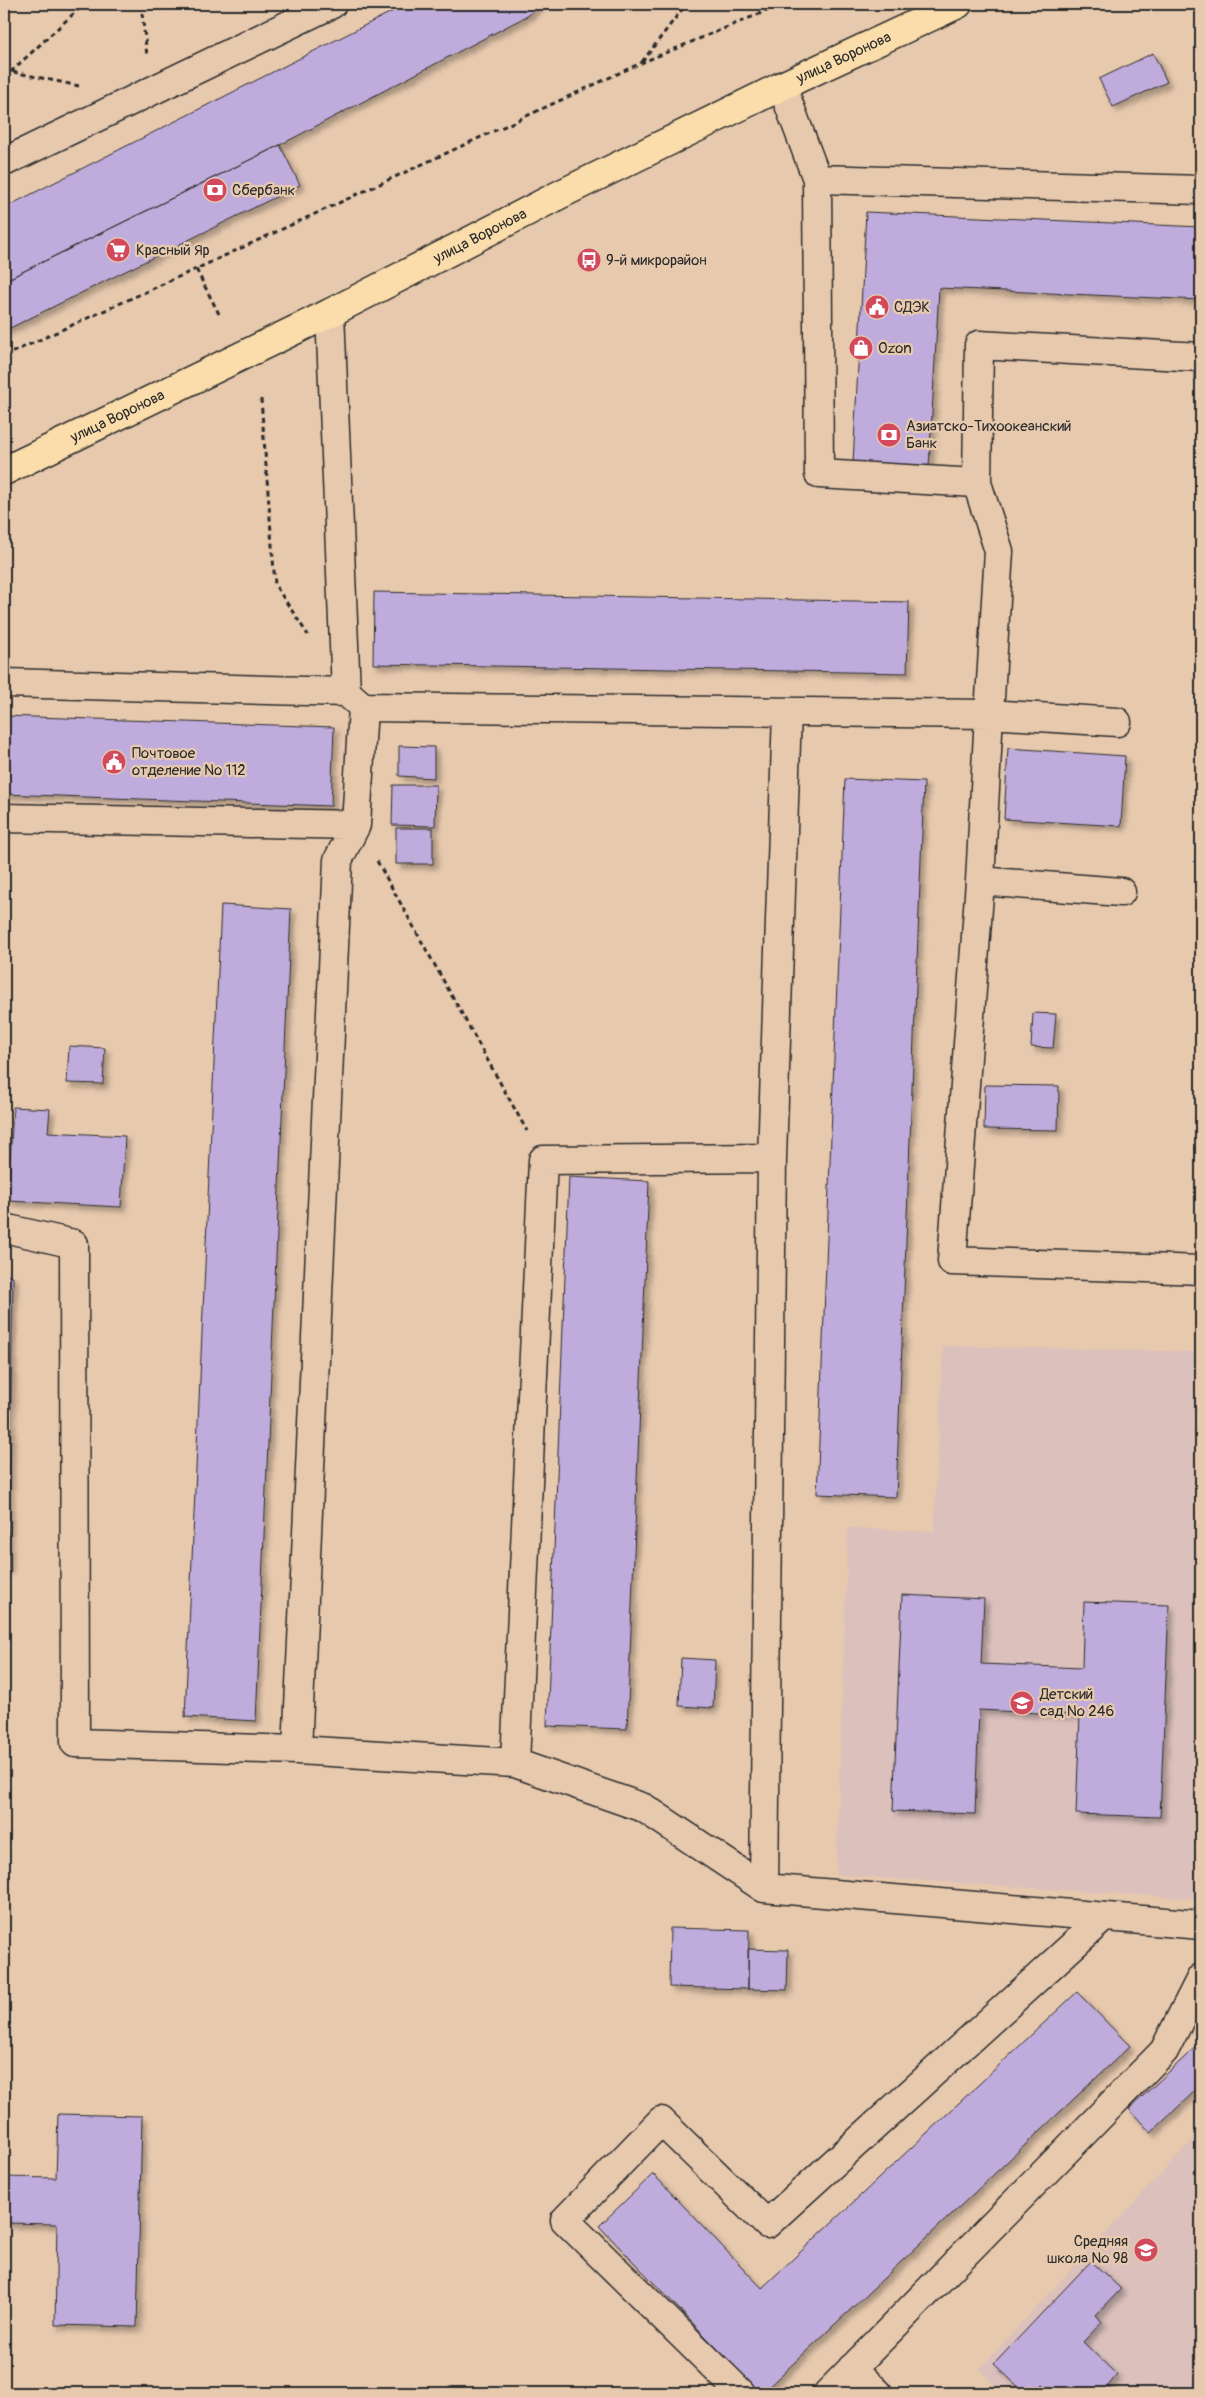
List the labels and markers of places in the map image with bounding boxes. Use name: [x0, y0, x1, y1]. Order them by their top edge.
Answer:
bank icon: Сбербанк: [202, 177, 228, 203]
place label: Сбербанк: [232, 181, 295, 200]
supermarket icon: Красный Яр: [105, 237, 131, 263]
place label: Красный Яр: [136, 241, 210, 260]
bus stop icon: 9-й микрорайон: [576, 247, 602, 273]
place label: 9-й микрорайон: [606, 251, 707, 270]
public building icon: СДЭК: [864, 294, 890, 320]
place label: СДЭК: [894, 298, 930, 317]
shop icon: Ozon: [848, 335, 874, 361]
place label: Ozon: [878, 339, 912, 358]
place label: Азиатско-Тихоокеанский Банк: [906, 417, 1071, 453]
bank icon: Азиатско-Тихоокеанский Банк: [876, 422, 902, 448]
place label: Почтовое отделение № 112: [132, 744, 246, 780]
public building icon: Почтовое отделение № 112: [101, 749, 127, 775]
place label: Детский сад № 246: [1039, 1685, 1114, 1721]
school or university icon: Детский сад № 246: [1009, 1690, 1035, 1716]
place label: Средняя школа № 98: [1047, 2232, 1128, 2268]
school or university icon: Средняя школа № 98: [1133, 2237, 1159, 2263]

